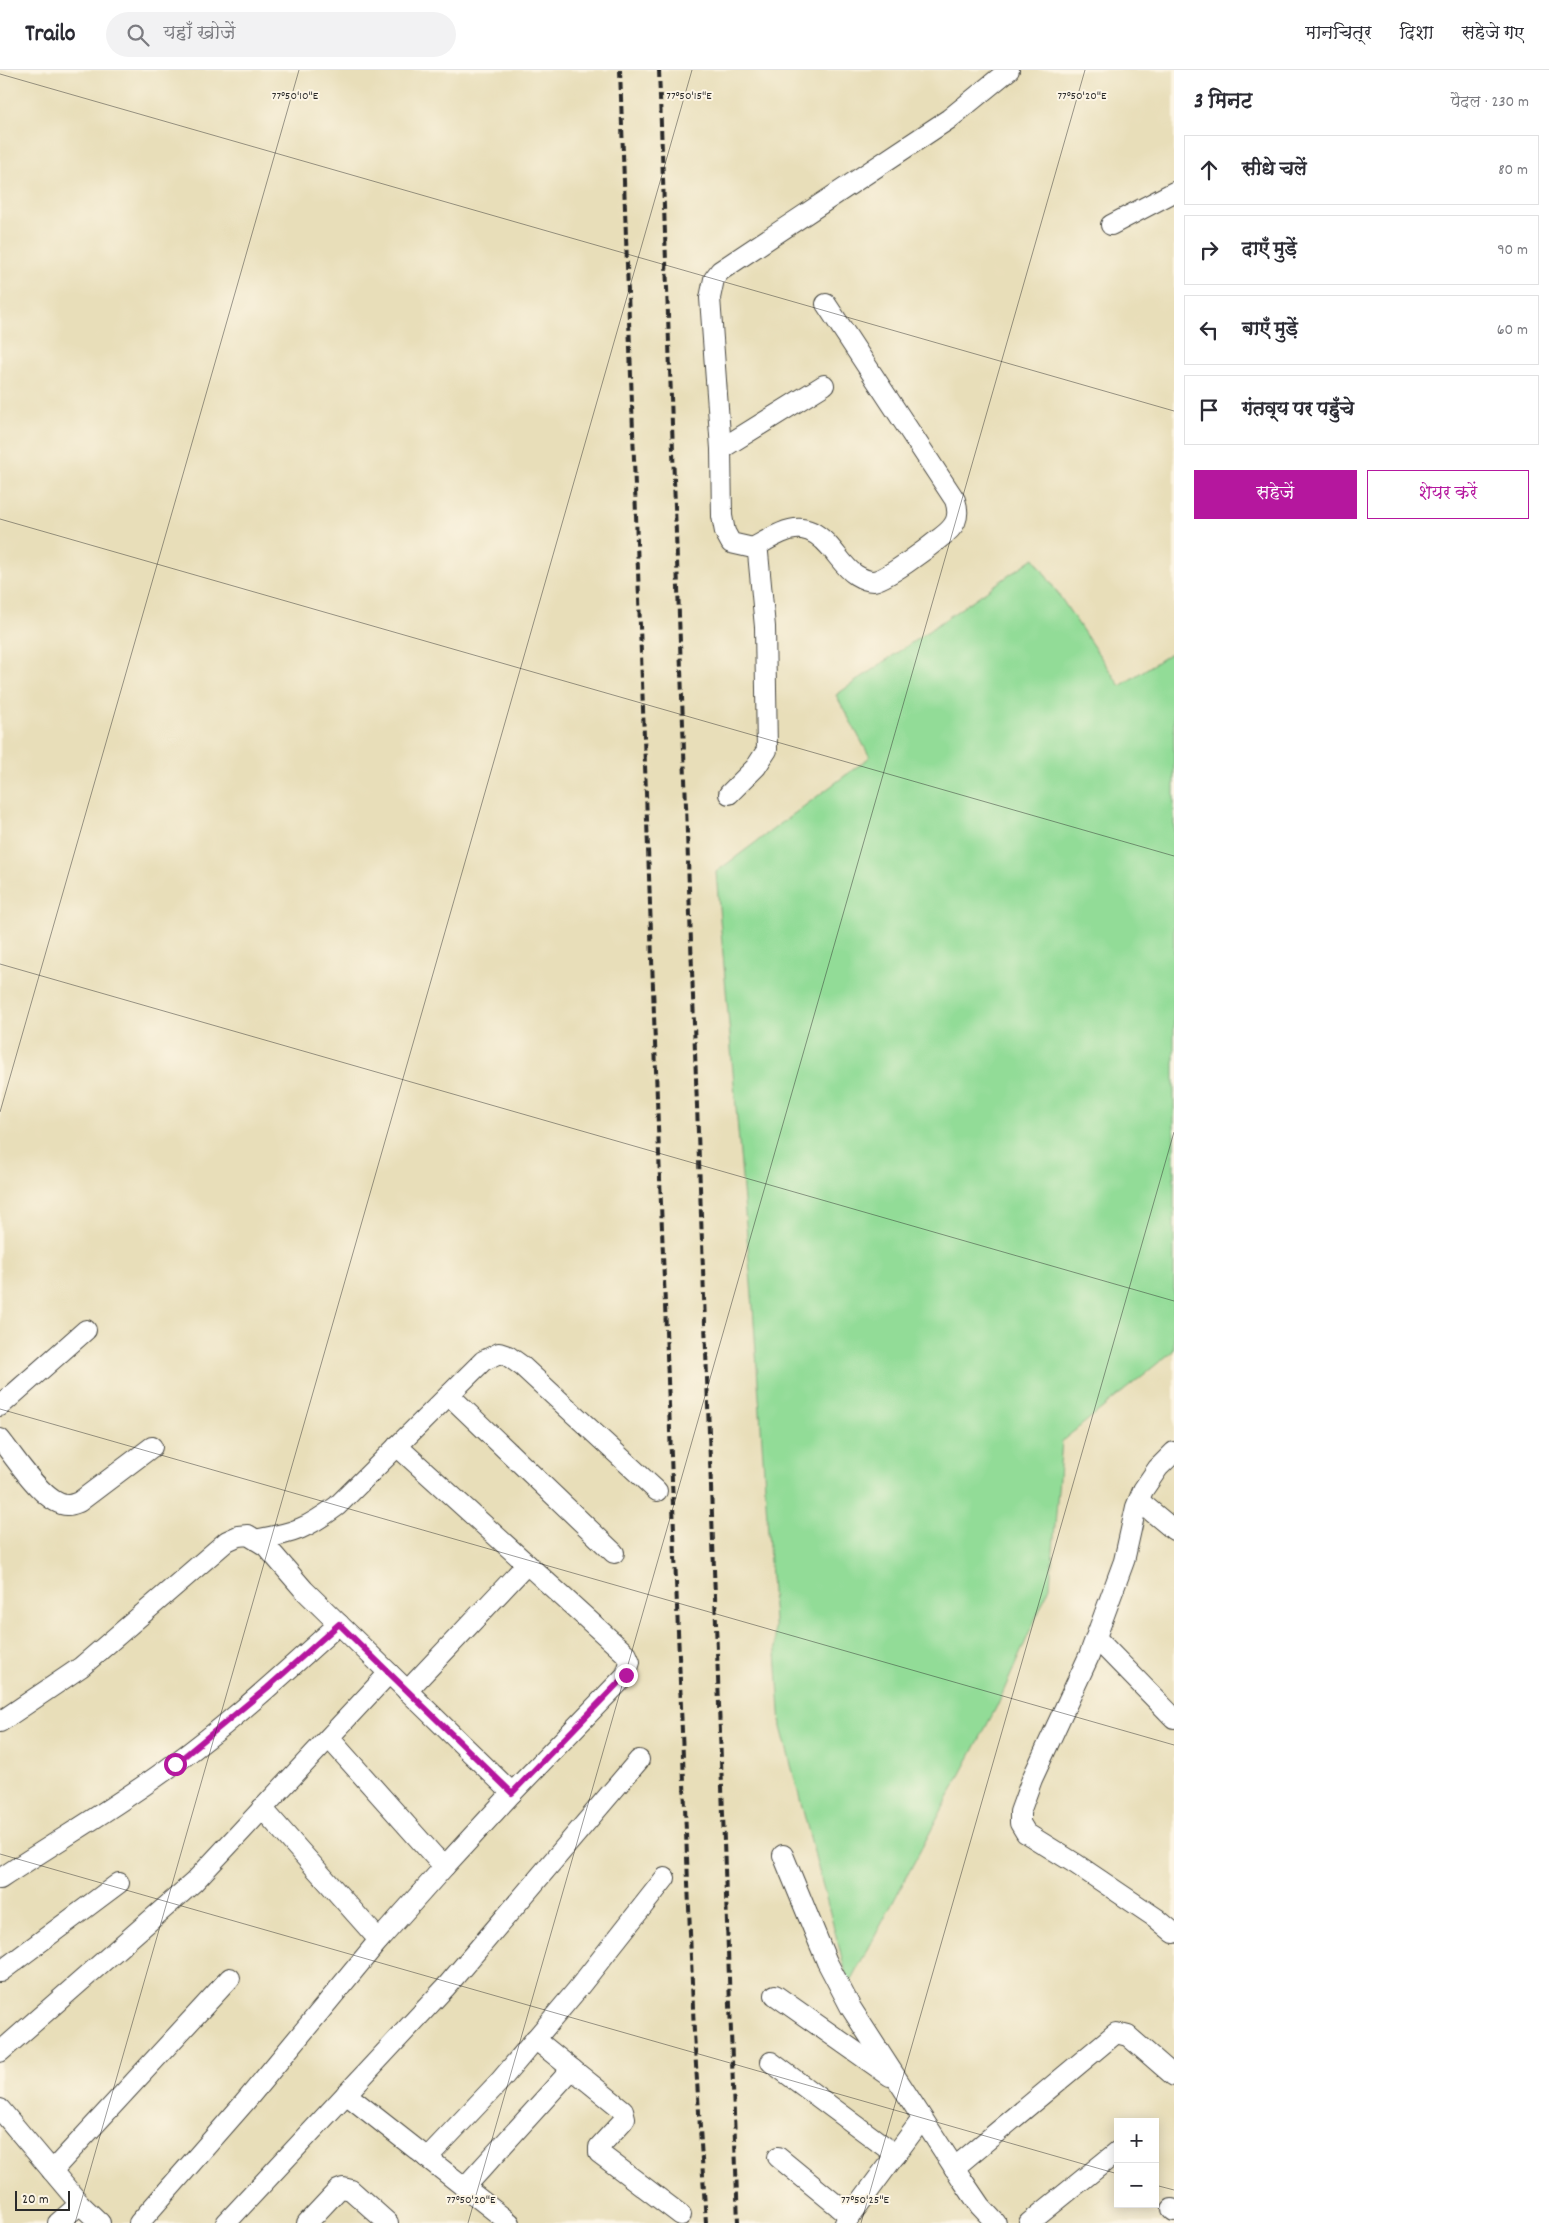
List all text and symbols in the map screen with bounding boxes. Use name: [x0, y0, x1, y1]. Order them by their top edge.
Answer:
search box: [106, 12, 456, 57]
text: Trailo: [25, 18, 76, 52]
icon: search: [124, 21, 152, 49]
text: यहाँ खोजें: [164, 21, 235, 48]
text: मानचित्र: [1305, 22, 1372, 47]
text: दिशा: [1400, 22, 1434, 47]
text: सहेजे गए: [1462, 22, 1524, 47]
text: 77°50'10"E: [272, 88, 319, 105]
text: 77°50'15"E: [666, 88, 712, 105]
text: 77°50'20"E: [1057, 88, 1107, 105]
text: 3 मिनट: [1194, 88, 1252, 118]
text: पैदल · 230 m: [1451, 91, 1529, 114]
icon: ahead: [1195, 156, 1223, 184]
text: सीधे चलें: [1242, 157, 1307, 184]
text: 80 m: [1498, 159, 1528, 182]
icon: right: [1195, 236, 1223, 264]
text: दाएँ मुड़ें: [1242, 237, 1297, 264]
text: 90 m: [1497, 239, 1528, 262]
icon: left: [1195, 316, 1223, 344]
text: बाएँ मुड़ें: [1242, 317, 1298, 344]
text: 60 m: [1497, 319, 1528, 342]
icon: arrive: [1195, 396, 1223, 424]
text: गंतव्य पर पहुँचे: [1242, 397, 1354, 424]
button: सहेजें: [1194, 470, 1357, 519]
button: शेयर करें: [1367, 470, 1529, 519]
route end: [615, 1664, 638, 1687]
route start: [164, 1753, 187, 1776]
map controls: [1114, 2118, 1159, 2208]
button: +: [1114, 2118, 1159, 2163]
button: −: [1114, 2163, 1159, 2208]
scale bar: [15, 2188, 70, 2211]
text: 20 m: [22, 2190, 49, 2210]
text: 77°50'20"E: [446, 2192, 496, 2209]
text: 77°50'25"E: [841, 2192, 890, 2209]

